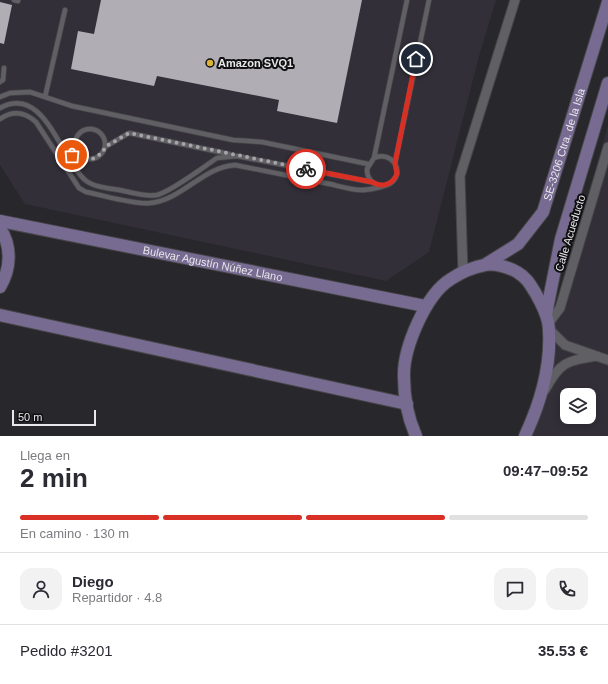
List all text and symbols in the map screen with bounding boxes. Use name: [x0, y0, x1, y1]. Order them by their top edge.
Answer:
pin: [399, 42, 433, 76]
icon: home: [405, 48, 427, 70]
place label: Amazon SVQ1: [218, 57, 293, 69]
marker: Amazon SVQ1: [205, 58, 215, 68]
street label: SE-3206 Ctra. de la Isla: [541, 86, 587, 202]
pin: [55, 138, 89, 172]
icon: bag: [61, 144, 83, 166]
courier: [286, 149, 326, 189]
icon: bike: [295, 158, 317, 180]
street label: Calle Acueducto: [553, 193, 587, 273]
street label: Bulevar Agustín Núñez Llano: [142, 244, 284, 283]
map controls: [560, 388, 596, 424]
button: layers: [560, 388, 596, 424]
scale bar: [12, 408, 96, 427]
text: 50 m: [18, 411, 42, 423]
text: Llega en: [20, 448, 70, 463]
text: 09:47–09:52: [503, 462, 588, 479]
text: 2 min: [20, 463, 88, 493]
text: En camino · 130 m: [20, 526, 129, 541]
button: person: [20, 568, 62, 610]
button: chat: [494, 568, 536, 610]
button: phone: [546, 568, 588, 610]
text: Diego: [72, 573, 114, 590]
text: Repartidor · 4.8: [72, 590, 162, 605]
text: Pedido #3201: [20, 642, 113, 659]
text: 35.53 €: [538, 642, 588, 659]

